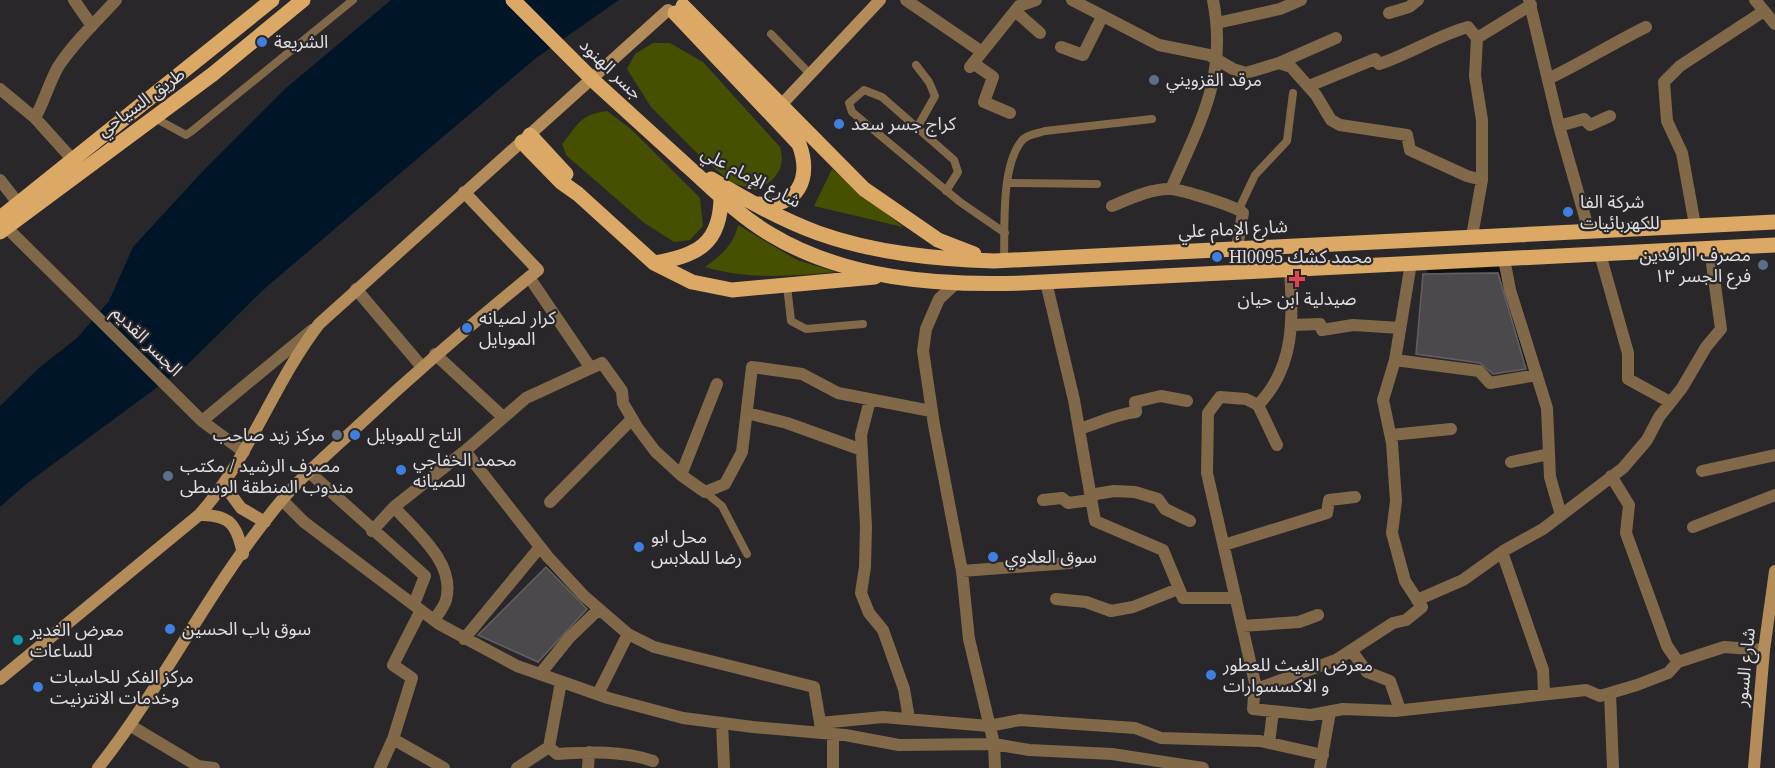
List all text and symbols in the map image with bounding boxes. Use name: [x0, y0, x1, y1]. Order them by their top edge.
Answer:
place label: الشريعة: [274, 32, 328, 53]
street label: جسر الهنود: [575, 34, 646, 104]
marker: الشريعة: [255, 35, 269, 49]
street label: طريق السياحي: [93, 64, 191, 143]
place label: مرقد القزويني: [1166, 70, 1262, 93]
marker: مرقد القزويني: [1147, 73, 1161, 87]
place label: كراج جسر سعد: [851, 114, 957, 137]
marker: كراج جسر سعد: [832, 117, 846, 131]
street label: شارع الإمام علي: [696, 142, 804, 215]
place label: شركة الفا للكهربائيات: [1580, 192, 1660, 234]
marker: شركة الفا للكهربائيات: [1561, 205, 1575, 219]
street label: شارع الإمام علي: [1178, 216, 1289, 246]
place label: مصرف الرافدين فرع الجسر ١٣: [1640, 245, 1751, 290]
place label: Hl0095 محمد كشك: [1229, 247, 1372, 267]
marker: Hl0095 محمد كشك: [1210, 250, 1224, 264]
marker: مصرف الرافدين فرع الجسر ١٣: [1756, 258, 1770, 272]
marker: صيدلية ابن حيان: [1290, 272, 1304, 286]
place label: صيدلية ابن حيان: [1238, 289, 1356, 310]
street label: الجسر القديم: [106, 302, 186, 382]
place label: كرار لصيانه الموبايل: [479, 308, 556, 350]
marker: كرار لصيانه الموبايل: [460, 321, 474, 335]
place label: مركز زيد صاحب: [213, 425, 325, 446]
place label: التاج للموبايل: [367, 425, 462, 448]
marker: مركز زيد صاحب: [330, 428, 344, 442]
marker: التاج للموبايل: [348, 428, 362, 442]
place label: محمد الخفاجي للصيانه: [413, 450, 517, 491]
place label: مصرف الرشيد / مكتب مندوب المنطقة الوسطى: [180, 456, 354, 498]
marker: محمد الخفاجي للصيانه: [394, 463, 408, 477]
marker: مصرف الرشيد / مكتب مندوب المنطقة الوسطى: [161, 469, 175, 483]
place label: محل ابو رضا للملابس: [651, 527, 742, 569]
marker: محل ابو رضا للملابس: [632, 540, 646, 554]
place label: سوق العلاوي: [1005, 547, 1097, 570]
marker: سوق العلاوي: [986, 550, 1000, 564]
place label: سوق باب الحسين: [182, 619, 311, 640]
place label: معرض الغدير للساعات: [29, 620, 124, 661]
marker: سوق باب الحسين: [163, 622, 177, 636]
street label: شارع السور: [1731, 627, 1763, 709]
marker: معرض الغدير للساعات: [11, 633, 25, 647]
place label: معرض الغيث للعطور و الاكسسوارات: [1222, 655, 1373, 697]
place label: مركز الفكر للحاسبات وخدمات الانترنيت: [50, 667, 194, 709]
marker: معرض الغيث للعطور و الاكسسوارات: [1204, 668, 1218, 682]
marker: مركز الفكر للحاسبات وخدمات الانترنيت: [31, 680, 45, 694]

